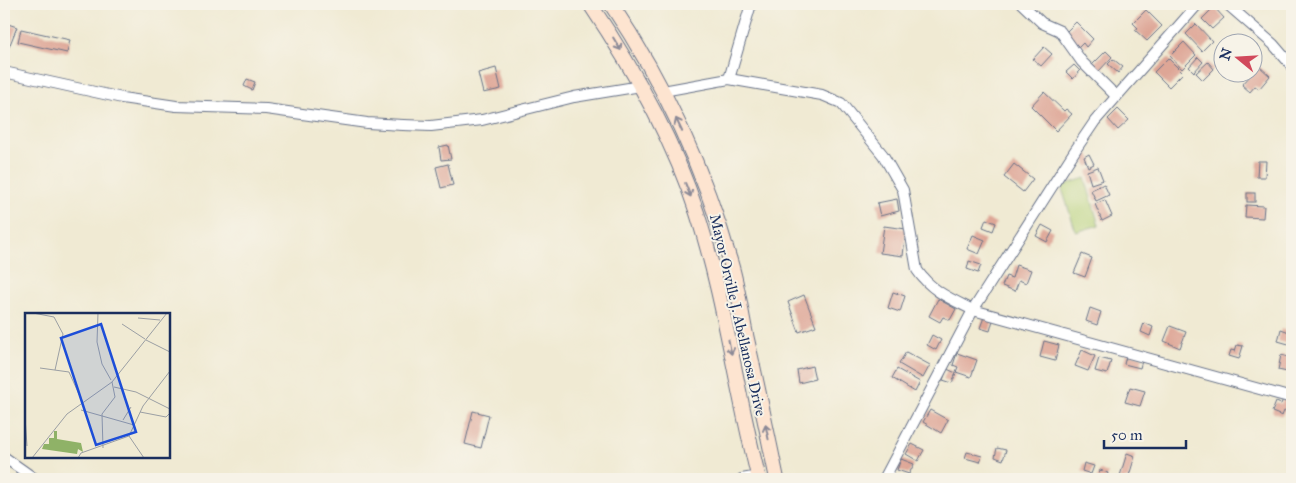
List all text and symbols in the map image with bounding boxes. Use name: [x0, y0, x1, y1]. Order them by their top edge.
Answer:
north arrow: [1214, 32, 1264, 82]
one-way arrow: [612, 37, 622, 51]
text: N: [1216, 46, 1236, 62]
one-way arrow: [674, 118, 683, 133]
one-way arrow: [683, 182, 693, 197]
street label: Mayor Orville J. Abellanosa Drive: [705, 212, 770, 418]
inset map: [25, 313, 170, 458]
one-way arrow: [726, 339, 735, 355]
scale bar: [1104, 418, 1186, 450]
one-way arrow: [762, 424, 771, 440]
text: 50 m: [1111, 426, 1143, 444]

